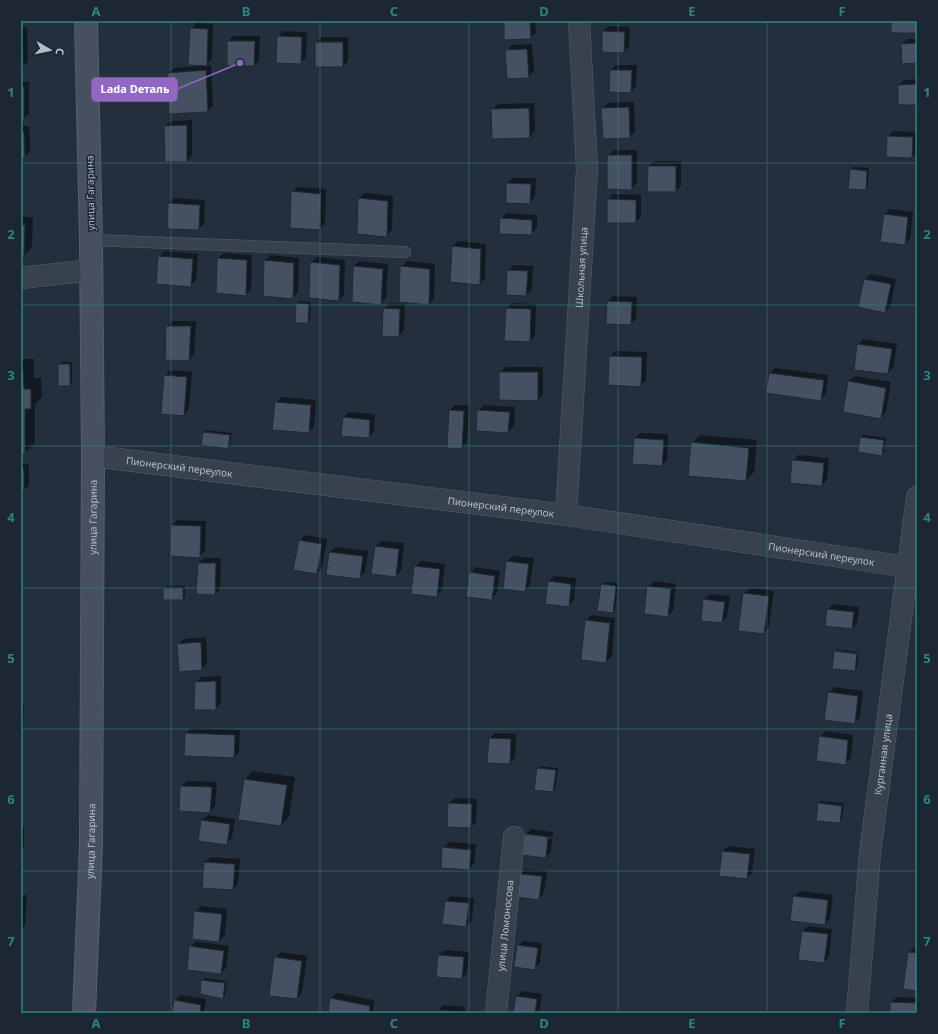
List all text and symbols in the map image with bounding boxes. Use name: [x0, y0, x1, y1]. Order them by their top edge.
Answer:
text: A: [92, 2, 101, 20]
text: B: [242, 2, 250, 20]
text: C: [390, 2, 398, 20]
text: D: [539, 2, 549, 20]
text: E: [688, 2, 696, 20]
text: F: [838, 2, 846, 20]
north arrow: [30, 30, 70, 70]
text: С: [52, 47, 68, 56]
callout: Lada Dеталь: [92, 78, 177, 101]
text: Lada Dеталь: [101, 81, 170, 96]
text: 1: [7, 83, 15, 101]
text: 1: [923, 83, 931, 101]
street label: улица Гагарина: [82, 155, 98, 231]
text: 2: [7, 225, 15, 243]
text: 2: [923, 225, 931, 243]
street label: Школьная улица: [572, 226, 590, 308]
text: 3: [7, 366, 15, 384]
text: 3: [923, 366, 931, 384]
street label: Пионерский переулок: [125, 453, 234, 480]
street label: улица Гагарина: [85, 480, 100, 555]
street label: Пионерский переулок: [447, 493, 556, 521]
text: 4: [7, 508, 15, 526]
text: 4: [923, 508, 931, 526]
street label: Пионерский переулок: [767, 539, 876, 569]
text: 5: [7, 649, 15, 667]
text: 5: [923, 649, 931, 667]
street label: Курганная улица: [871, 713, 895, 796]
text: 6: [7, 790, 15, 808]
text: 6: [923, 790, 931, 808]
street label: улица Гагарина: [83, 804, 98, 879]
street label: улица Ломоносова: [493, 879, 517, 972]
text: 7: [7, 932, 15, 950]
text: 7: [923, 932, 931, 950]
text: A: [92, 1014, 101, 1032]
text: B: [242, 1014, 250, 1032]
text: C: [390, 1014, 398, 1032]
text: D: [539, 1014, 549, 1032]
text: E: [688, 1014, 696, 1032]
text: F: [838, 1014, 846, 1032]

